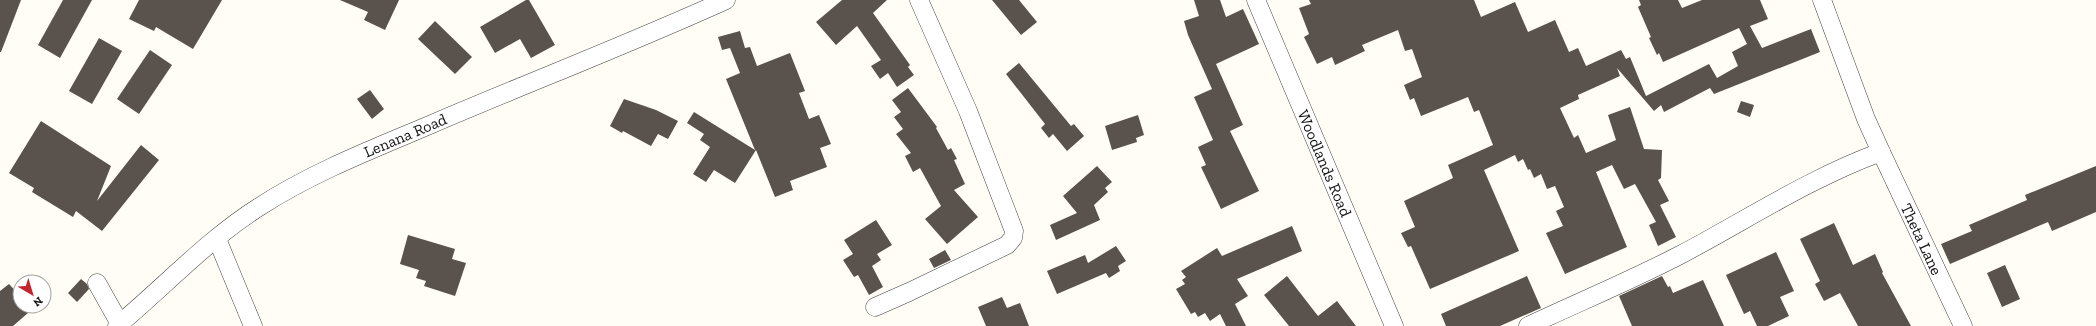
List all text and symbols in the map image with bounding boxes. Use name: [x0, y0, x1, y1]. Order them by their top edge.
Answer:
street label: Woodlands Road: [1293, 107, 1356, 220]
street label: Lenana Road: [361, 109, 450, 161]
street label: Theta Lane: [1897, 200, 1946, 278]
north arrow: [12, 274, 52, 314]
text: N: [30, 294, 45, 310]

